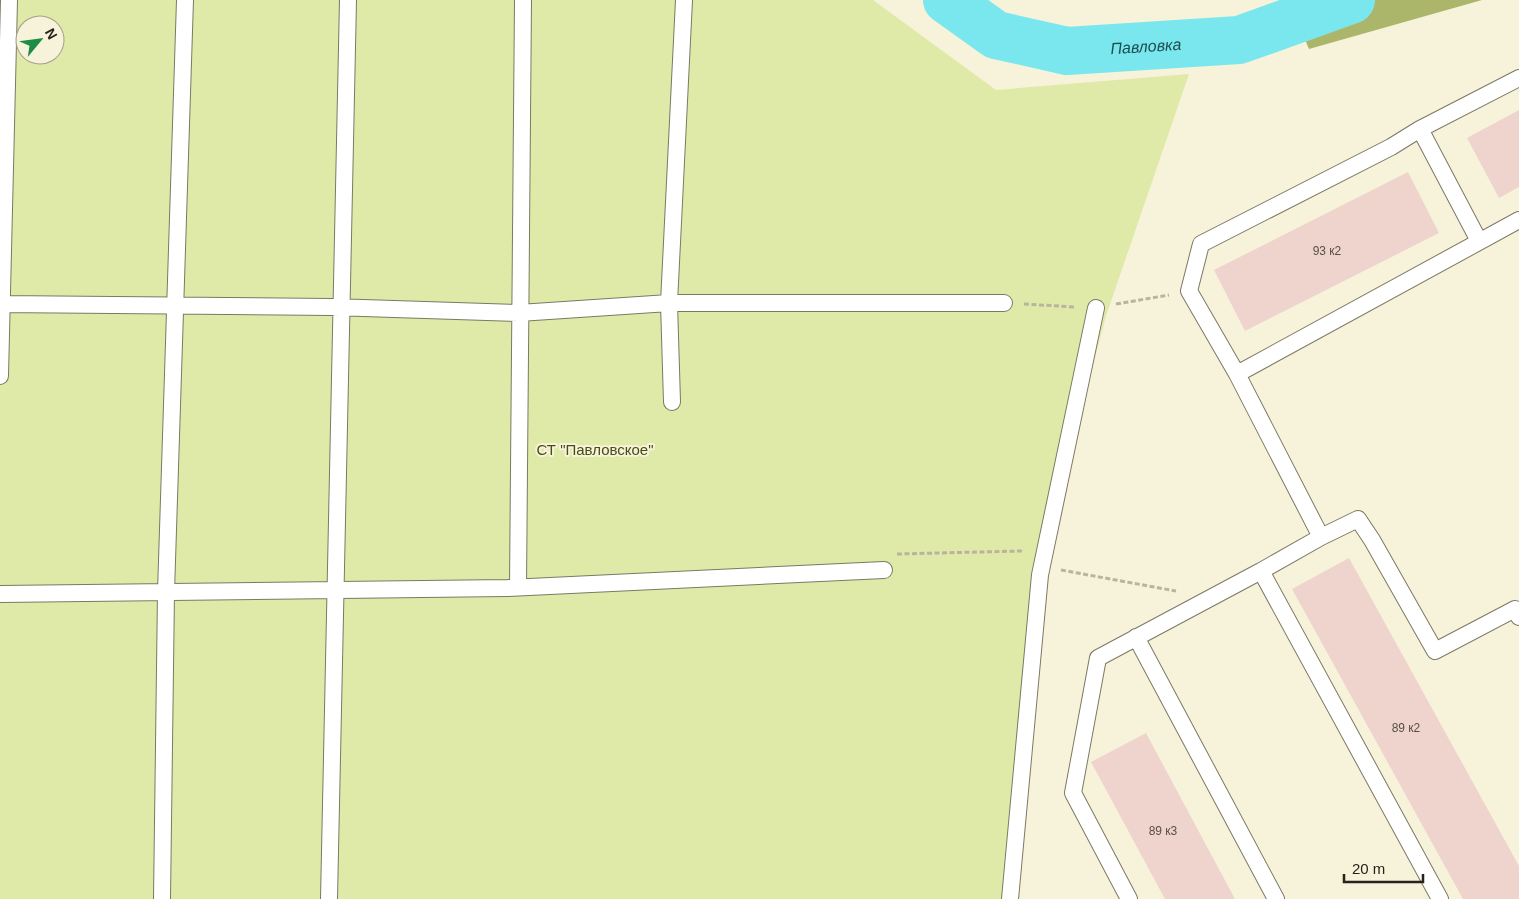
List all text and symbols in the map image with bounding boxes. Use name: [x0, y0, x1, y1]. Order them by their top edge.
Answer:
north arrow: [15, 15, 65, 65]
text: N: [42, 25, 61, 42]
water label: Павловка: [1110, 36, 1182, 57]
house number: 93 к2: [1313, 244, 1342, 258]
park label: СТ "Павловское": [536, 441, 654, 458]
house number: 89 к2: [1392, 721, 1421, 735]
house number: 89 к3: [1149, 824, 1178, 838]
scale bar: [1344, 852, 1423, 884]
text: 20 m: [1352, 860, 1385, 877]

